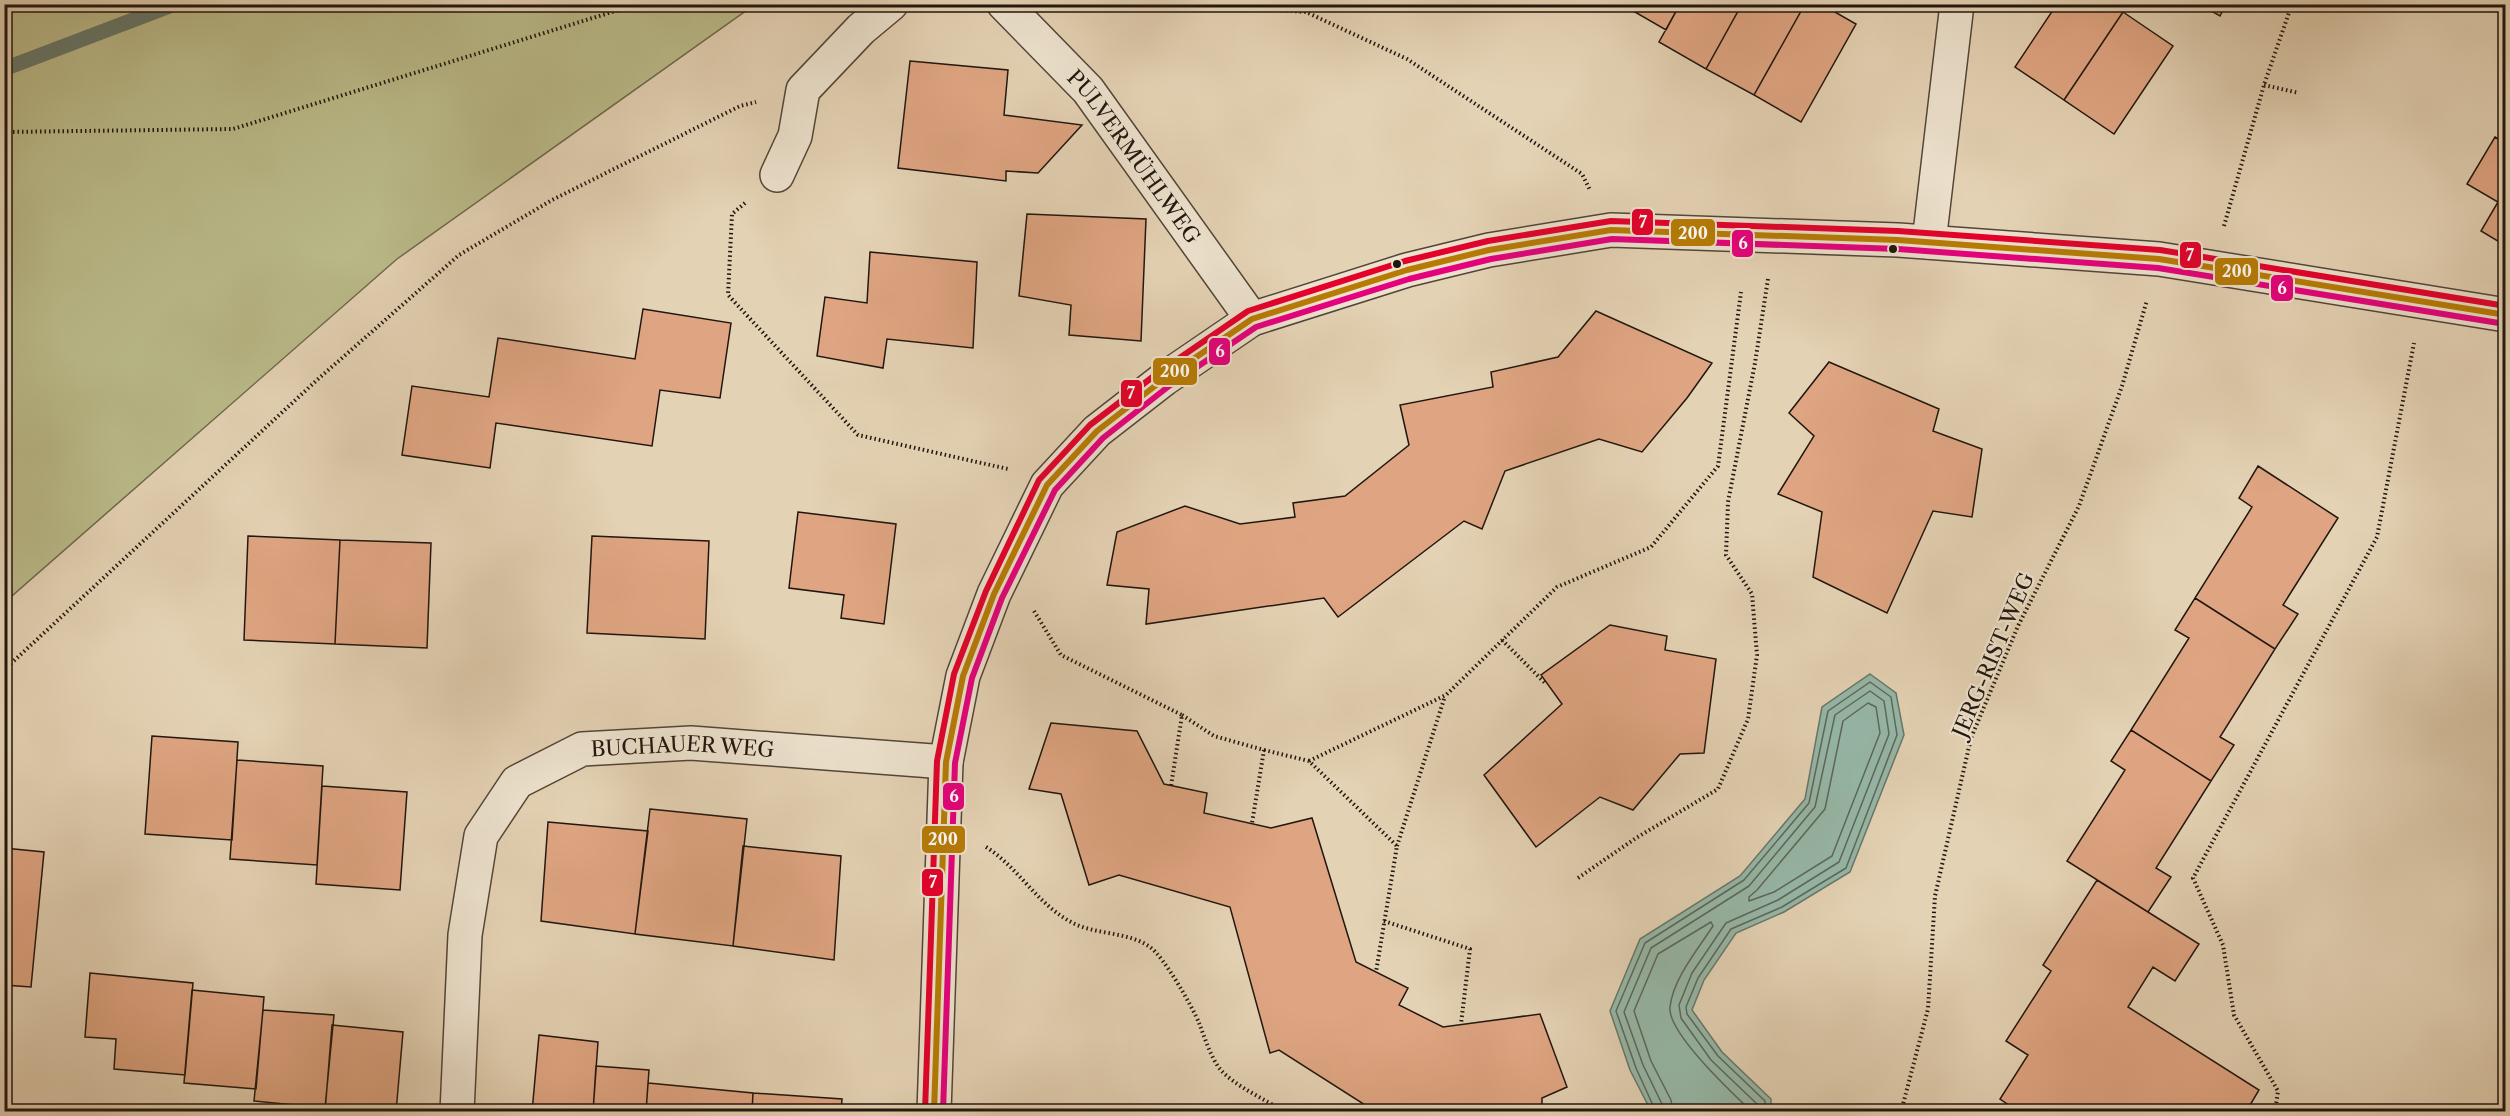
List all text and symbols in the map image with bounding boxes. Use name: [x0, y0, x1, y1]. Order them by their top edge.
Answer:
street label: PULVERMÜHLWEG: [1062, 64, 1206, 248]
line badge: 7: [1631, 208, 1654, 236]
text: 7: [1639, 212, 1648, 232]
line badge: 200: [1670, 218, 1716, 247]
text: 200: [1678, 223, 1708, 243]
line badge: 6: [1731, 229, 1754, 258]
text: 6: [1738, 233, 1748, 253]
line badge: 7: [2179, 241, 2202, 269]
unlabelled marker: [1887, 243, 1899, 255]
text: 7: [2186, 245, 2195, 265]
line badge: 200: [2214, 257, 2259, 286]
unlabelled marker: [1391, 258, 1403, 270]
text: 200: [2222, 261, 2252, 281]
line badge: 6: [2270, 274, 2294, 302]
text: 6: [2277, 278, 2287, 298]
line badge: 6: [1208, 337, 1231, 366]
text: 6: [1215, 341, 1225, 361]
line badge: 200: [1152, 357, 1198, 386]
text: 200: [1160, 361, 1190, 381]
line badge: 7: [1120, 379, 1143, 408]
text: 7: [1127, 383, 1136, 403]
street label: JERG-RIST-WEG: [1946, 569, 2039, 744]
street label: BUCHAUER WEG: [590, 730, 775, 762]
line badge: 6: [942, 782, 965, 811]
text: 6: [949, 786, 959, 806]
line badge: 200: [921, 825, 966, 854]
text: 200: [928, 829, 958, 849]
line badge: 7: [921, 868, 944, 897]
text: 7: [929, 872, 938, 892]

